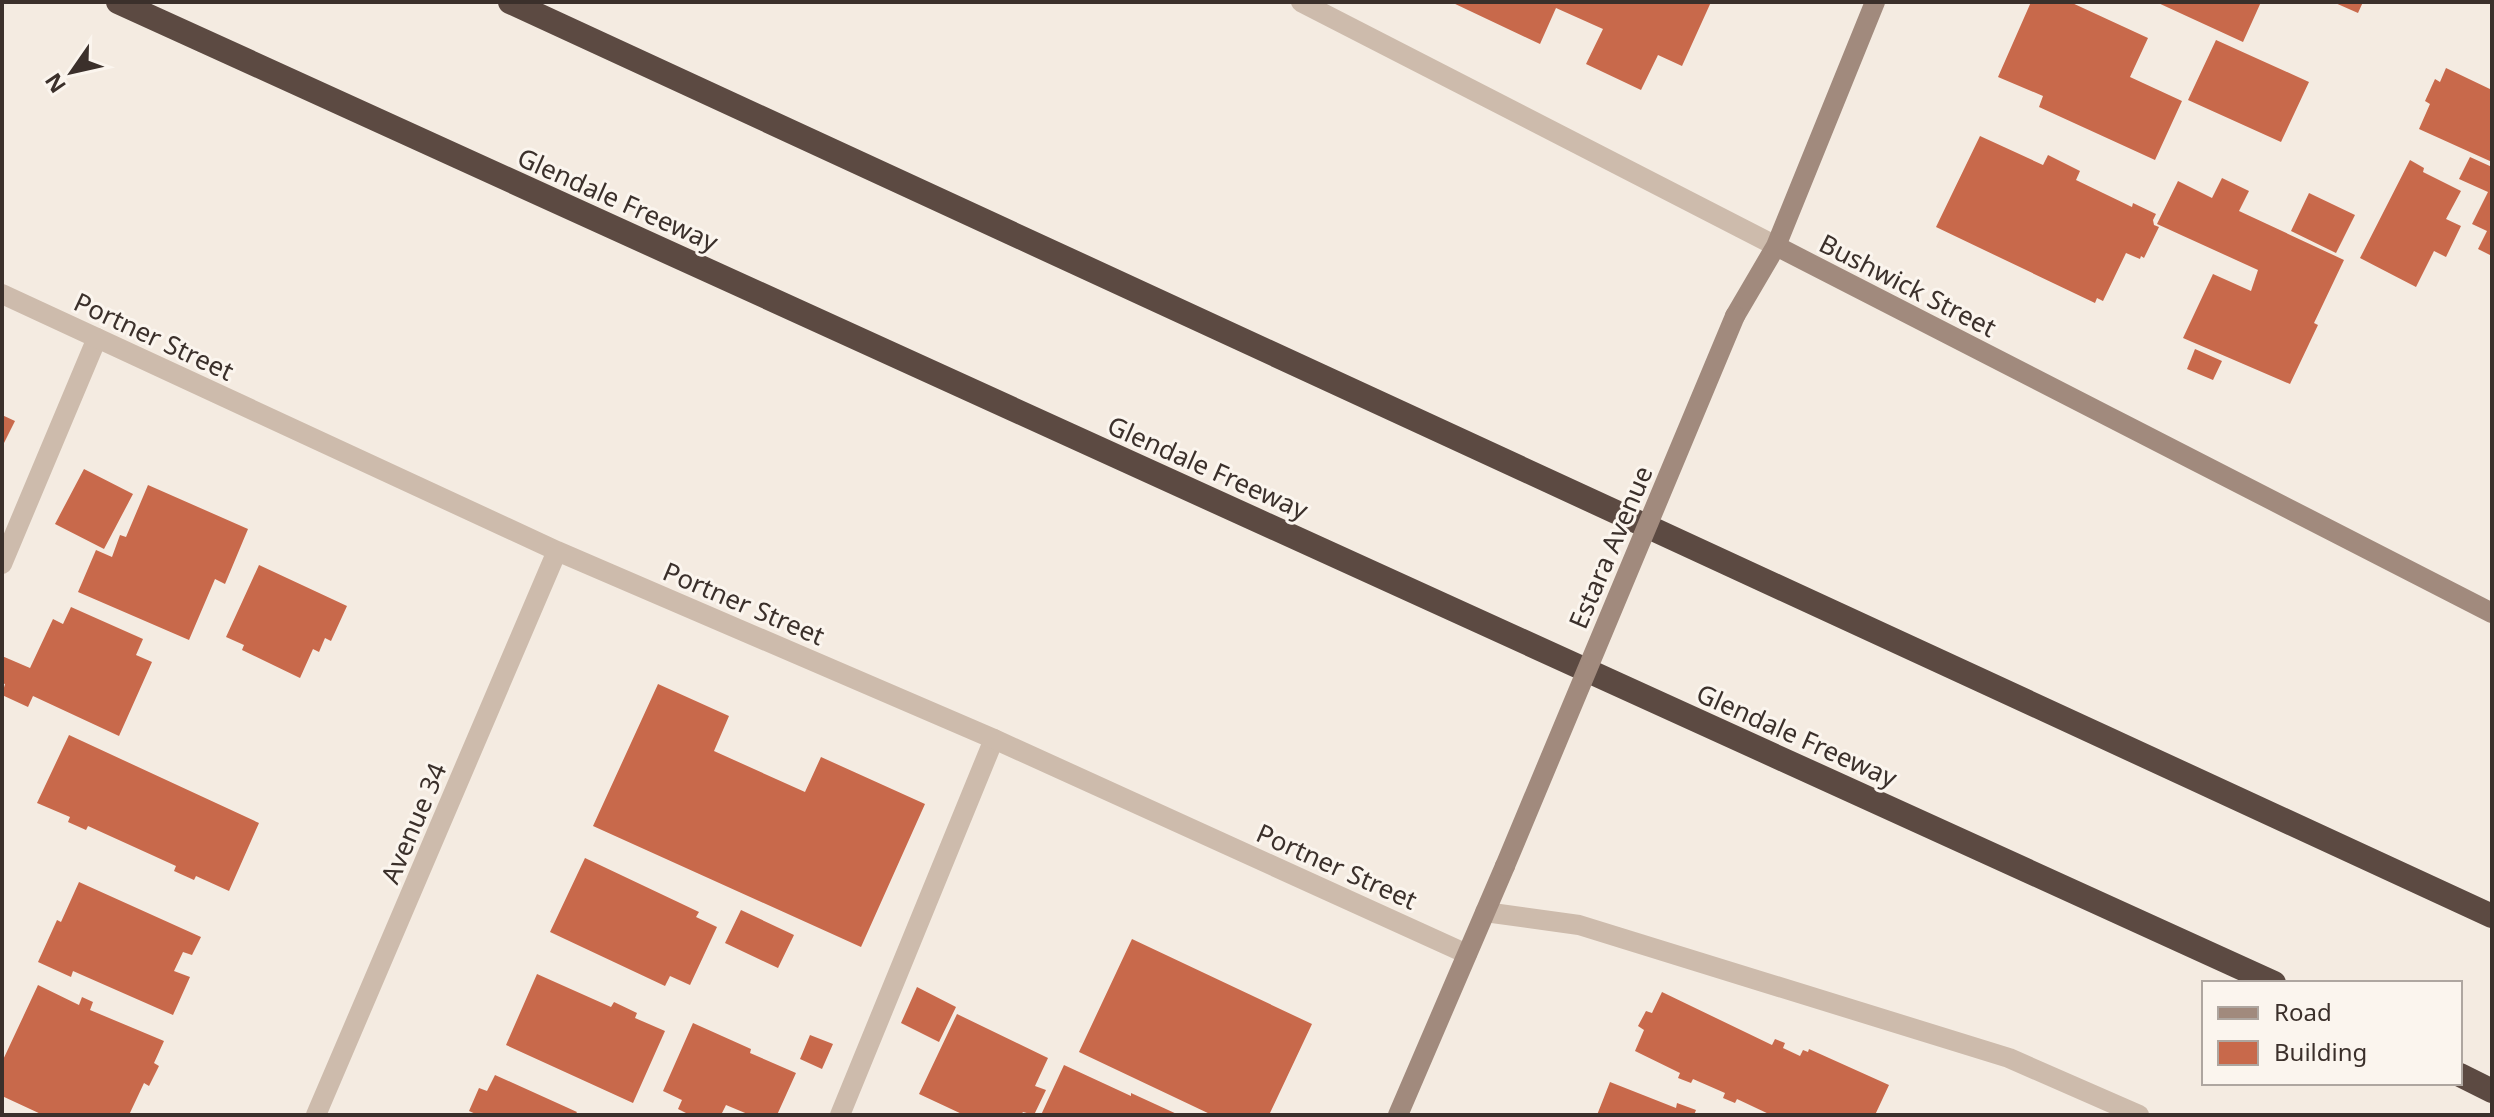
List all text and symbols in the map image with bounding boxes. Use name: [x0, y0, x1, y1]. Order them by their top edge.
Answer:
north arrow: [32, 32, 112, 112]
text: N: [37, 68, 72, 100]
street label: Glendale Freeway: [512, 139, 725, 260]
street label: Bushwick Street: [1813, 225, 2003, 345]
street label: Portner Street: [68, 283, 240, 389]
street label: Glendale Freeway: [1102, 407, 1315, 528]
street label: Estara Avenue: [1559, 460, 1661, 634]
street label: Portner Street: [658, 553, 830, 653]
street label: Glendale Freeway: [1691, 675, 1904, 796]
street label: Avenue 34: [371, 757, 455, 889]
street label: Portner Street: [1251, 814, 1423, 918]
legend: [2202, 981, 2462, 1085]
text: Road: [2274, 995, 2332, 1028]
text: Building: [2274, 1035, 2367, 1068]

